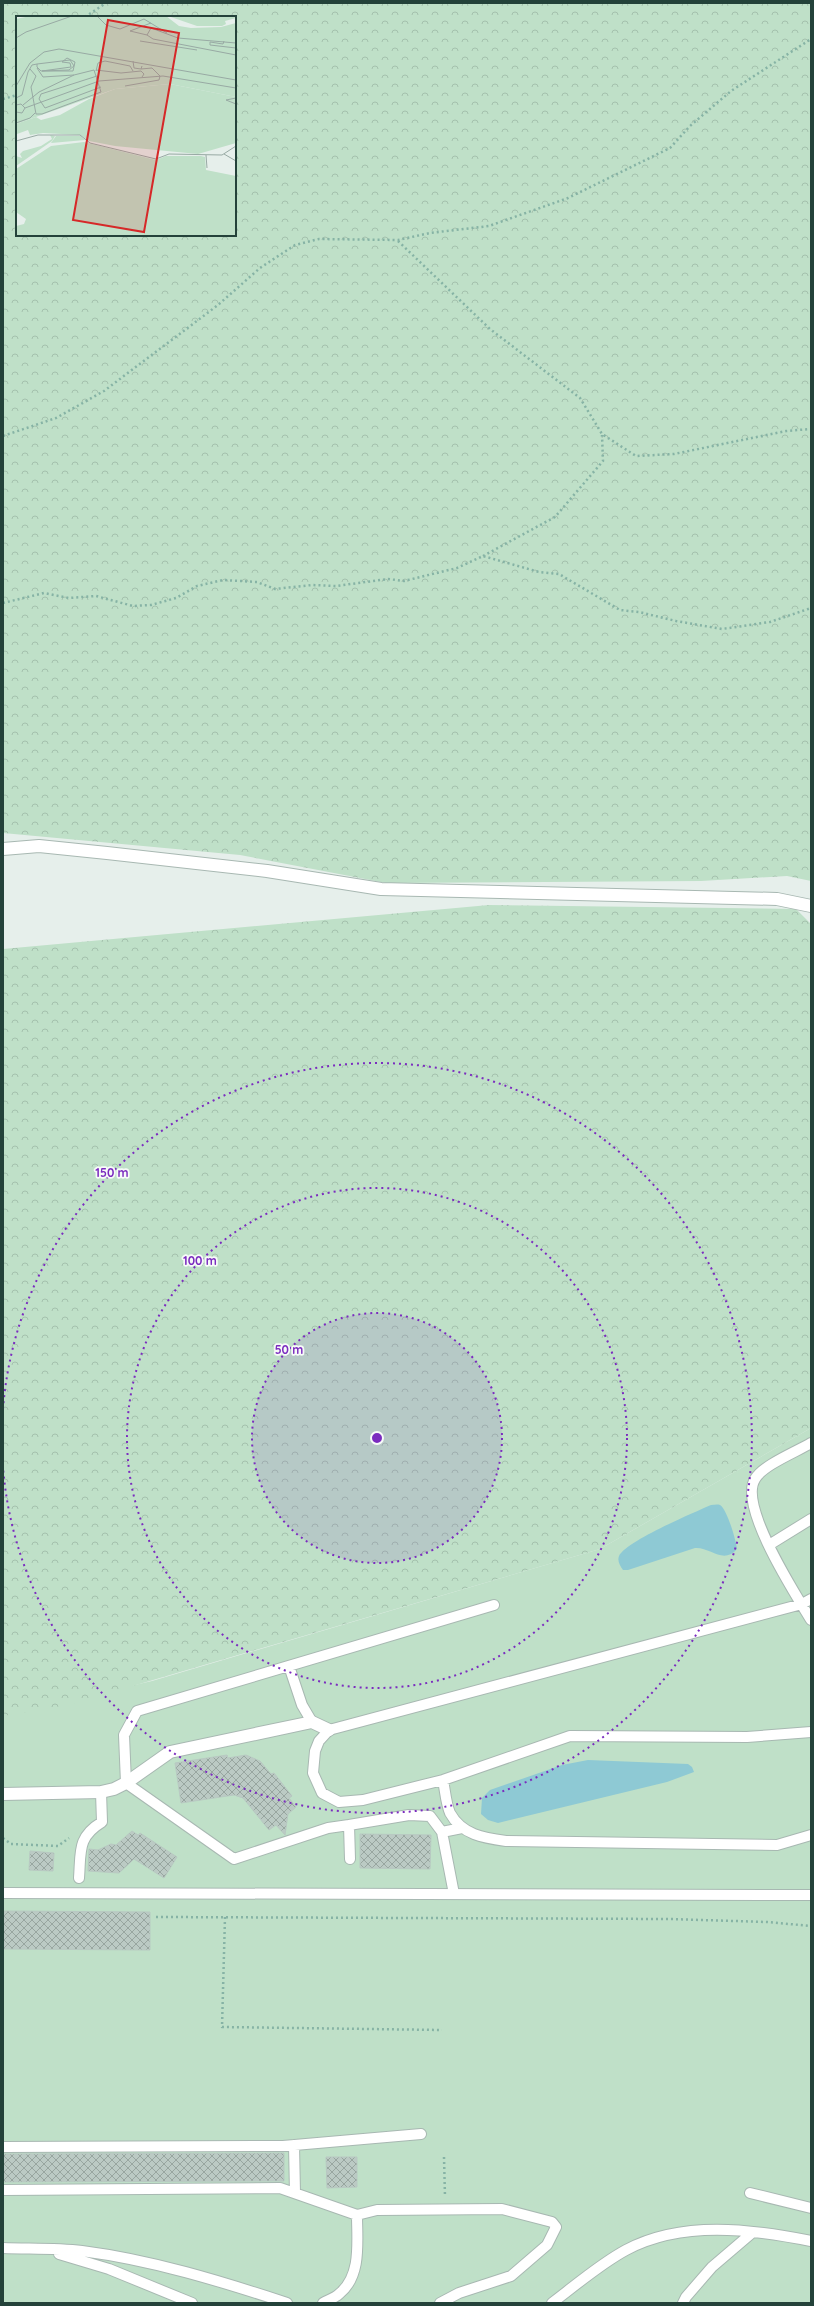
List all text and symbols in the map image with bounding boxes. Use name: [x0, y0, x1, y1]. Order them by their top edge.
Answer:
inset map: [16, 16, 236, 236]
text: 150 m: [95, 1165, 129, 1180]
text: 100 m: [183, 1253, 217, 1268]
text: 50 m: [275, 1342, 303, 1357]
centre of rings: [370, 1431, 384, 1445]

